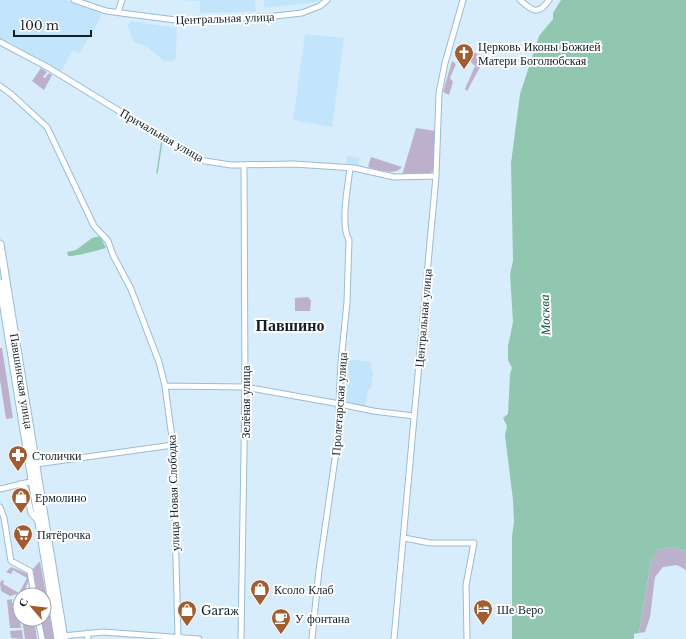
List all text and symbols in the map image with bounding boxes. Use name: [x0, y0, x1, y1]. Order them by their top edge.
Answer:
street label: Центральная улица: [175, 9, 275, 27]
scale bar: [14, 12, 91, 38]
text: 100 m: [20, 18, 59, 33]
place label: Церковь Иконы Божией Матери Боголюбская: [478, 39, 601, 68]
church icon: Церковь Иконы Божией Матери Боголюбская: [453, 42, 475, 70]
street label: Причальная улица: [117, 105, 207, 165]
street label: Центральная улица: [411, 267, 435, 368]
water label: Москва: [536, 294, 554, 337]
district label: Павшино: [255, 315, 325, 335]
street label: Павшинская улица: [7, 332, 37, 431]
street label: Пролетарская улица: [328, 351, 350, 456]
street label: Зелёная улица: [238, 365, 253, 439]
street label: улица Новая Слободка: [163, 434, 183, 551]
pharmacy icon: Столички: [7, 444, 29, 472]
place label: Столички: [32, 448, 82, 463]
shop icon: Ермолино: [10, 486, 32, 514]
place label: Ермолино: [35, 490, 86, 505]
supermarket icon: Пятёрочка: [12, 523, 34, 551]
place label: Пятёрочка: [37, 527, 91, 542]
shop icon: Ксоло Клаб: [249, 578, 271, 606]
place label: Ксоло Клаб: [274, 582, 334, 597]
north arrow: [12, 587, 52, 627]
text: С: [15, 595, 31, 609]
hotel icon: Ше Веро: [472, 598, 494, 626]
shop icon: Garaж: [176, 599, 198, 627]
place label: Ше Веро: [497, 602, 543, 617]
place label: Garaж: [201, 603, 239, 618]
cafe icon: У фонтана: [270, 607, 292, 635]
place label: У фонтана: [295, 611, 350, 626]

